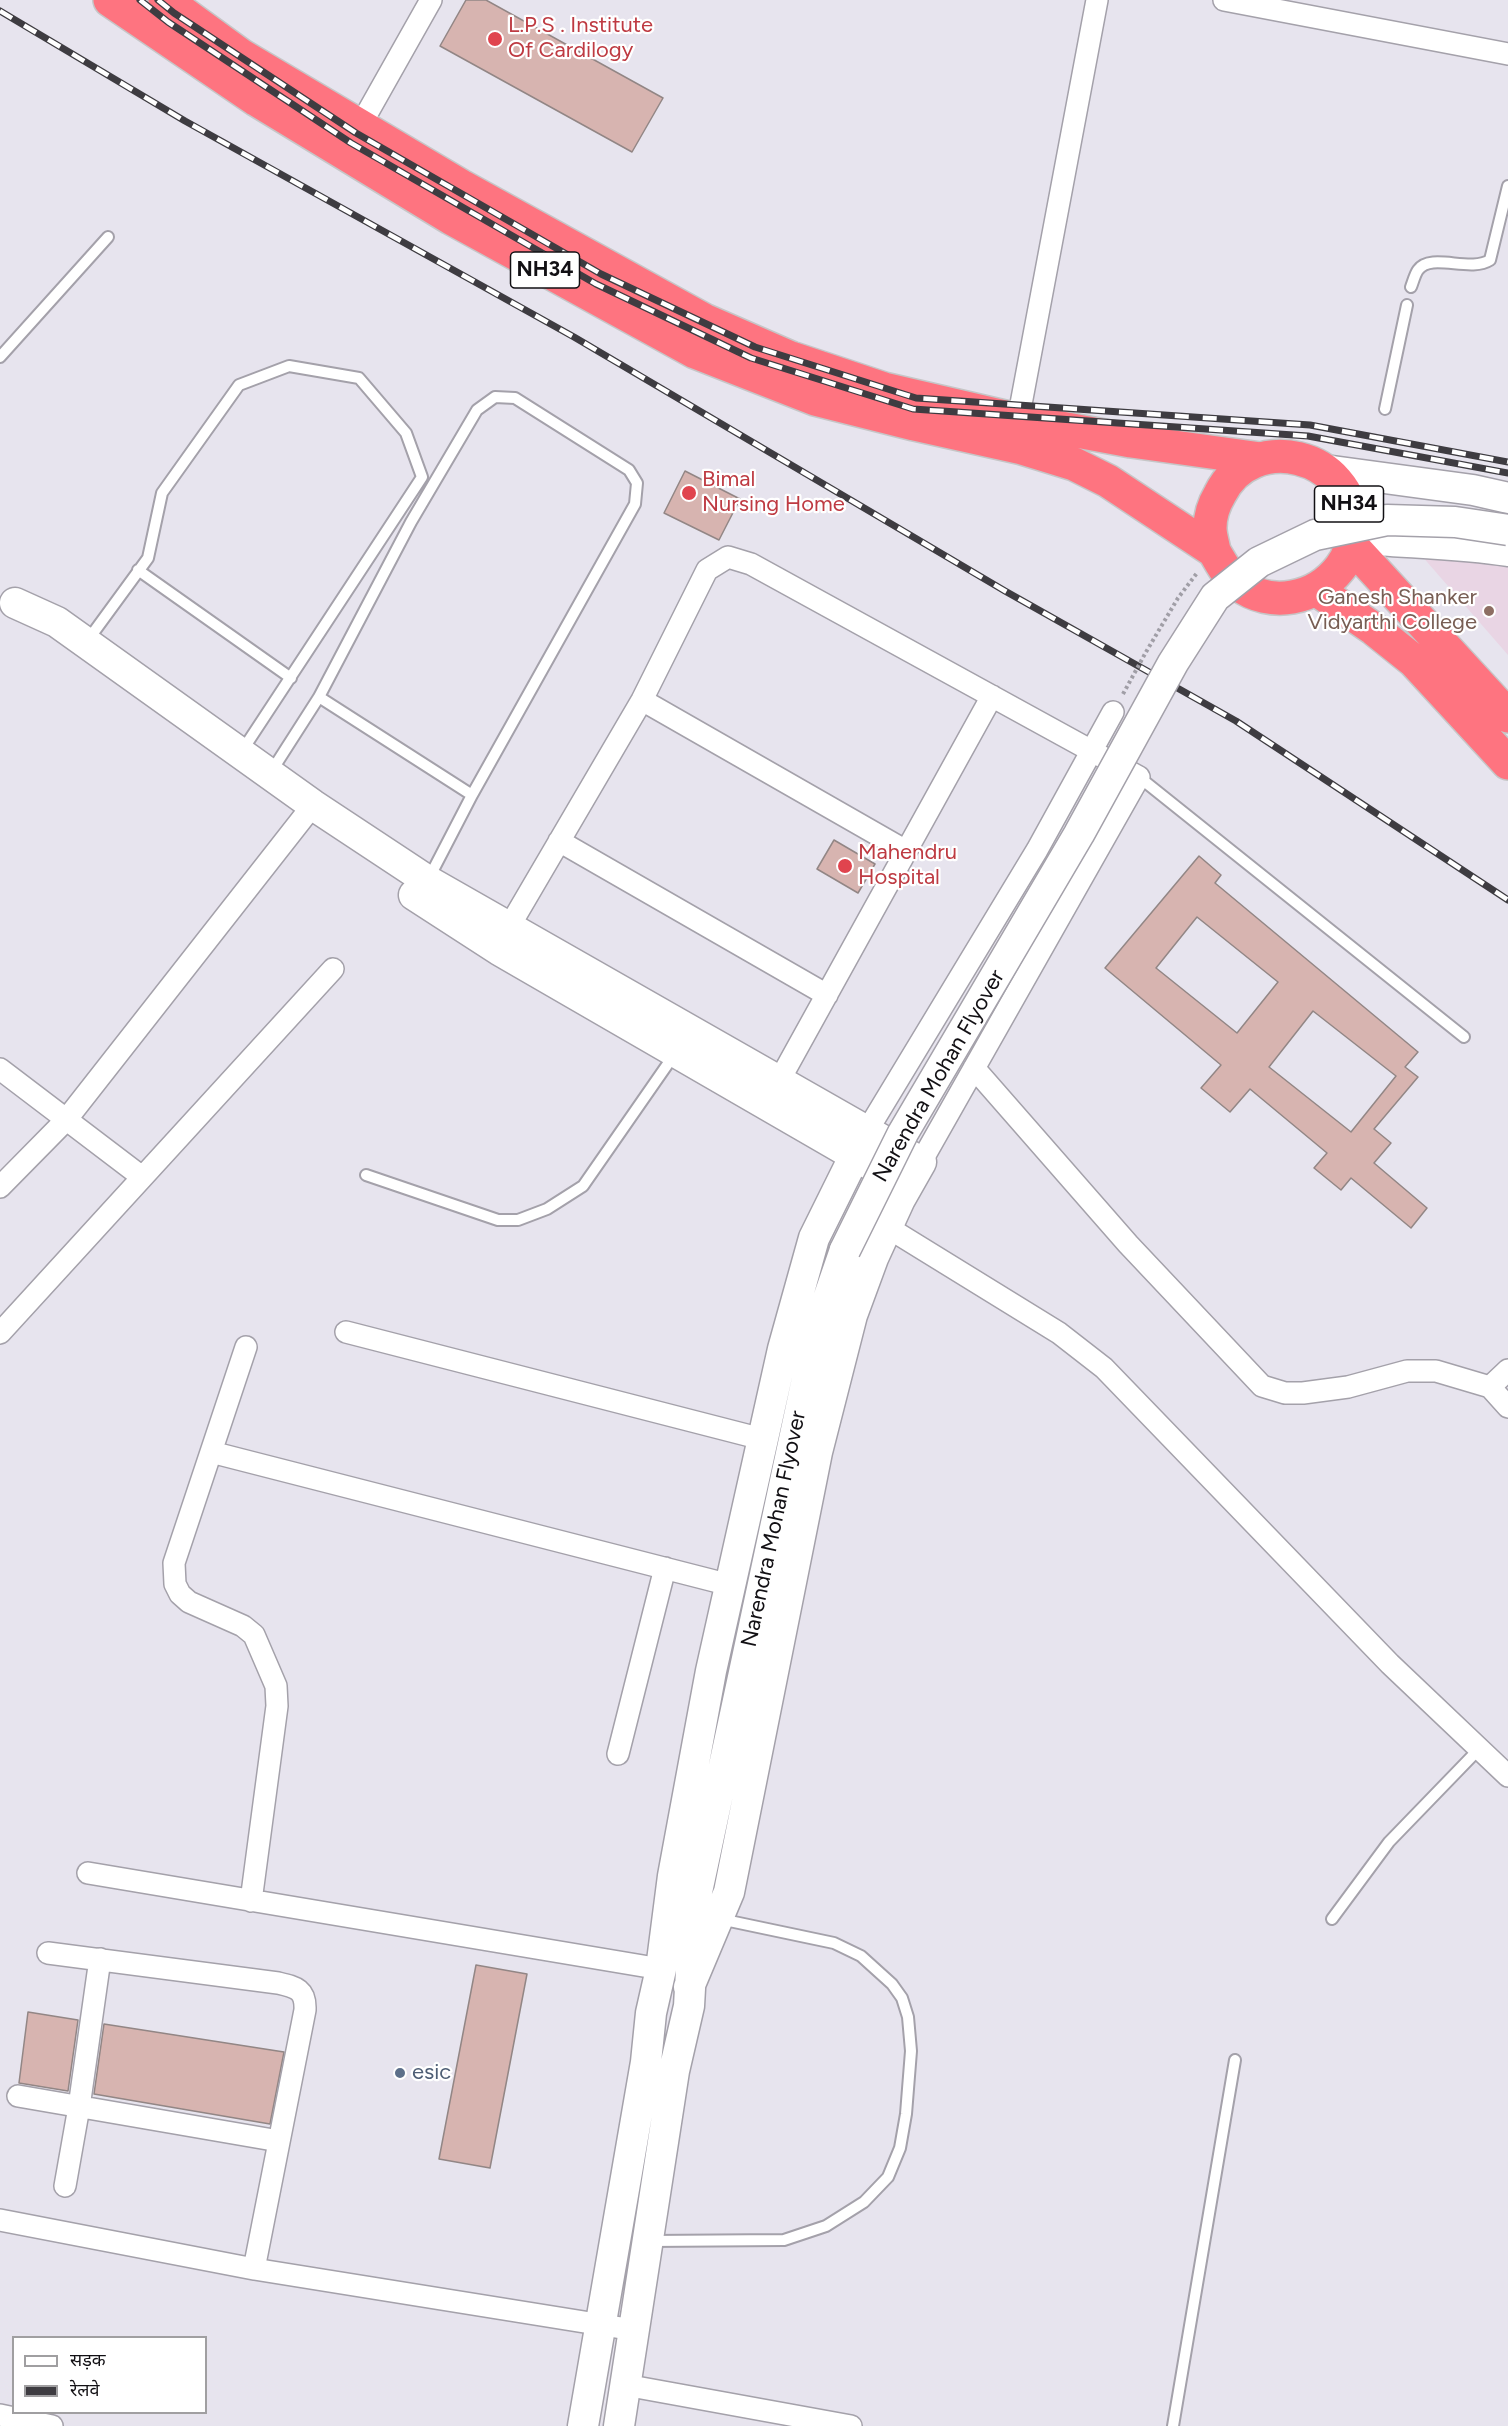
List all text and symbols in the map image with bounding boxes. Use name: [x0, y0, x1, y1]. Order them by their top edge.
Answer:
place label: L.P.S . Institute Of Cardilogy: [508, 13, 653, 64]
marker: L.P.S . Institute Of Cardilogy: [486, 30, 504, 48]
road number: NH34: [510, 252, 580, 288]
place label: Bimal Nursing Home: [702, 467, 845, 518]
marker: Bimal Nursing Home: [680, 484, 698, 502]
road number: NH34: [1314, 486, 1384, 522]
place label: Ganesh Shanker Vidyarthi College: [1307, 585, 1477, 636]
marker: Ganesh Shanker Vidyarthi College: [1482, 604, 1496, 618]
place label: Mahendru Hospital: [858, 840, 957, 891]
marker: Mahendru Hospital: [836, 857, 854, 875]
street label: Narendra Mohan Flyover: [867, 965, 1011, 1187]
street label: Narendra Mohan Flyover: [736, 1409, 812, 1649]
place label: esic: [412, 2060, 451, 2086]
marker: esic: [393, 2066, 407, 2080]
legend: [12, 2336, 207, 2414]
text: सड़क: [70, 2349, 106, 2371]
text: रेलवे: [70, 2379, 100, 2401]

